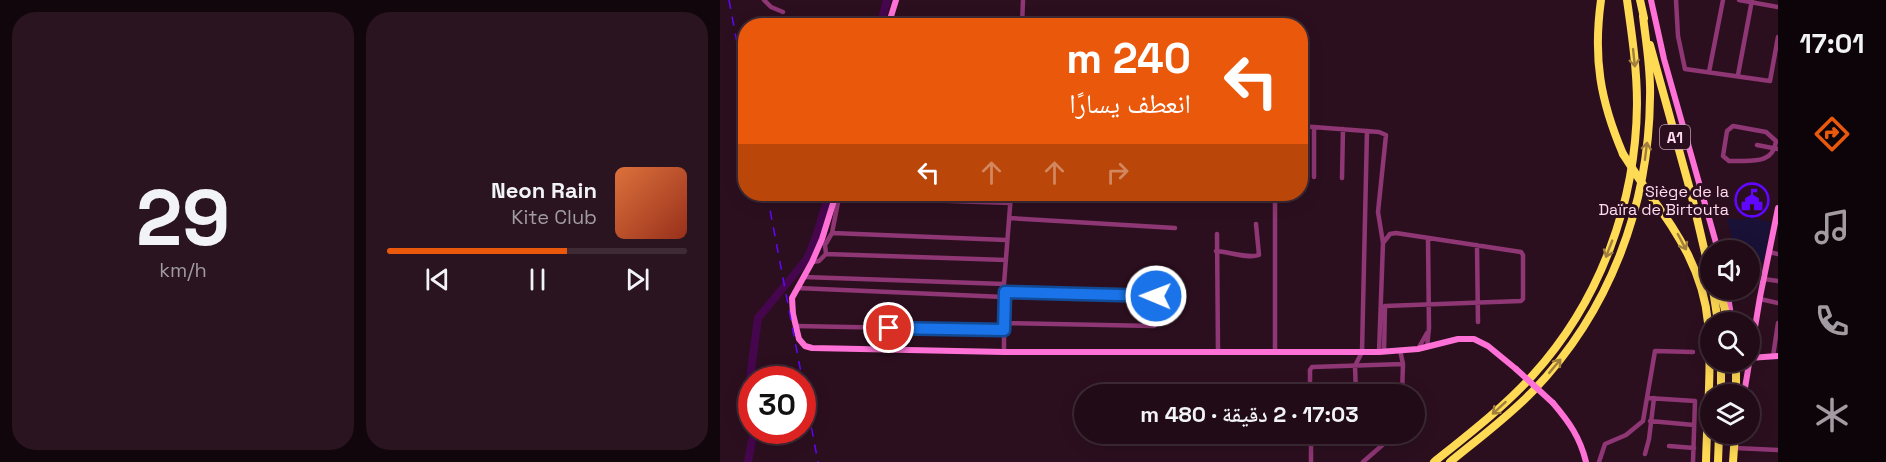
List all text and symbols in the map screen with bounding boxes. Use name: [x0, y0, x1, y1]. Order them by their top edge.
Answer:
text: 17:01: [1800, 26, 1864, 61]
text: 240 m: [1066, 32, 1191, 85]
icon: left: [1212, 42, 1290, 120]
one-way arrow: [1629, 48, 1640, 67]
text: انعطف يسارًا: [1069, 86, 1191, 121]
icon: directions: [1811, 113, 1853, 155]
road number: A1: [1660, 125, 1690, 149]
one-way arrow: [1641, 142, 1652, 162]
icon: left: [912, 156, 945, 189]
icon: ahead: [975, 156, 1008, 189]
icon: ahead: [1038, 156, 1071, 189]
icon: right: [1101, 156, 1134, 189]
text: 29: [136, 168, 230, 268]
text: Neon Rain: [491, 176, 597, 204]
place label: Siège de la Daïra de Birtouta: [1599, 181, 1729, 220]
public building icon: Siège de la Daïra de Birtouta: [1734, 182, 1770, 218]
text: Kite Club: [511, 204, 597, 230]
icon: music: [1811, 206, 1853, 248]
one-way arrow: [1677, 233, 1688, 251]
one-way arrow: [1603, 240, 1614, 258]
map controls: [1700, 240, 1760, 444]
button: sound: [1700, 240, 1760, 300]
text: km/h: [159, 257, 207, 283]
icon: previous: [421, 263, 454, 296]
icon: pause: [521, 263, 554, 296]
icon: next: [621, 263, 654, 296]
position arrow: [1124, 264, 1188, 328]
icon: phone: [1811, 300, 1853, 342]
pin: [863, 302, 914, 353]
icon: arrive: [872, 311, 905, 344]
button: search: [1700, 312, 1760, 372]
one-way arrow: [1548, 358, 1561, 374]
speed limit sign: 30: [738, 366, 816, 444]
button: layers: [1700, 384, 1760, 444]
icon: climate: [1811, 394, 1853, 436]
text: 17:03 · 2 دقيقة · 480 m: [1140, 400, 1359, 428]
one-way arrow: [1492, 401, 1507, 415]

